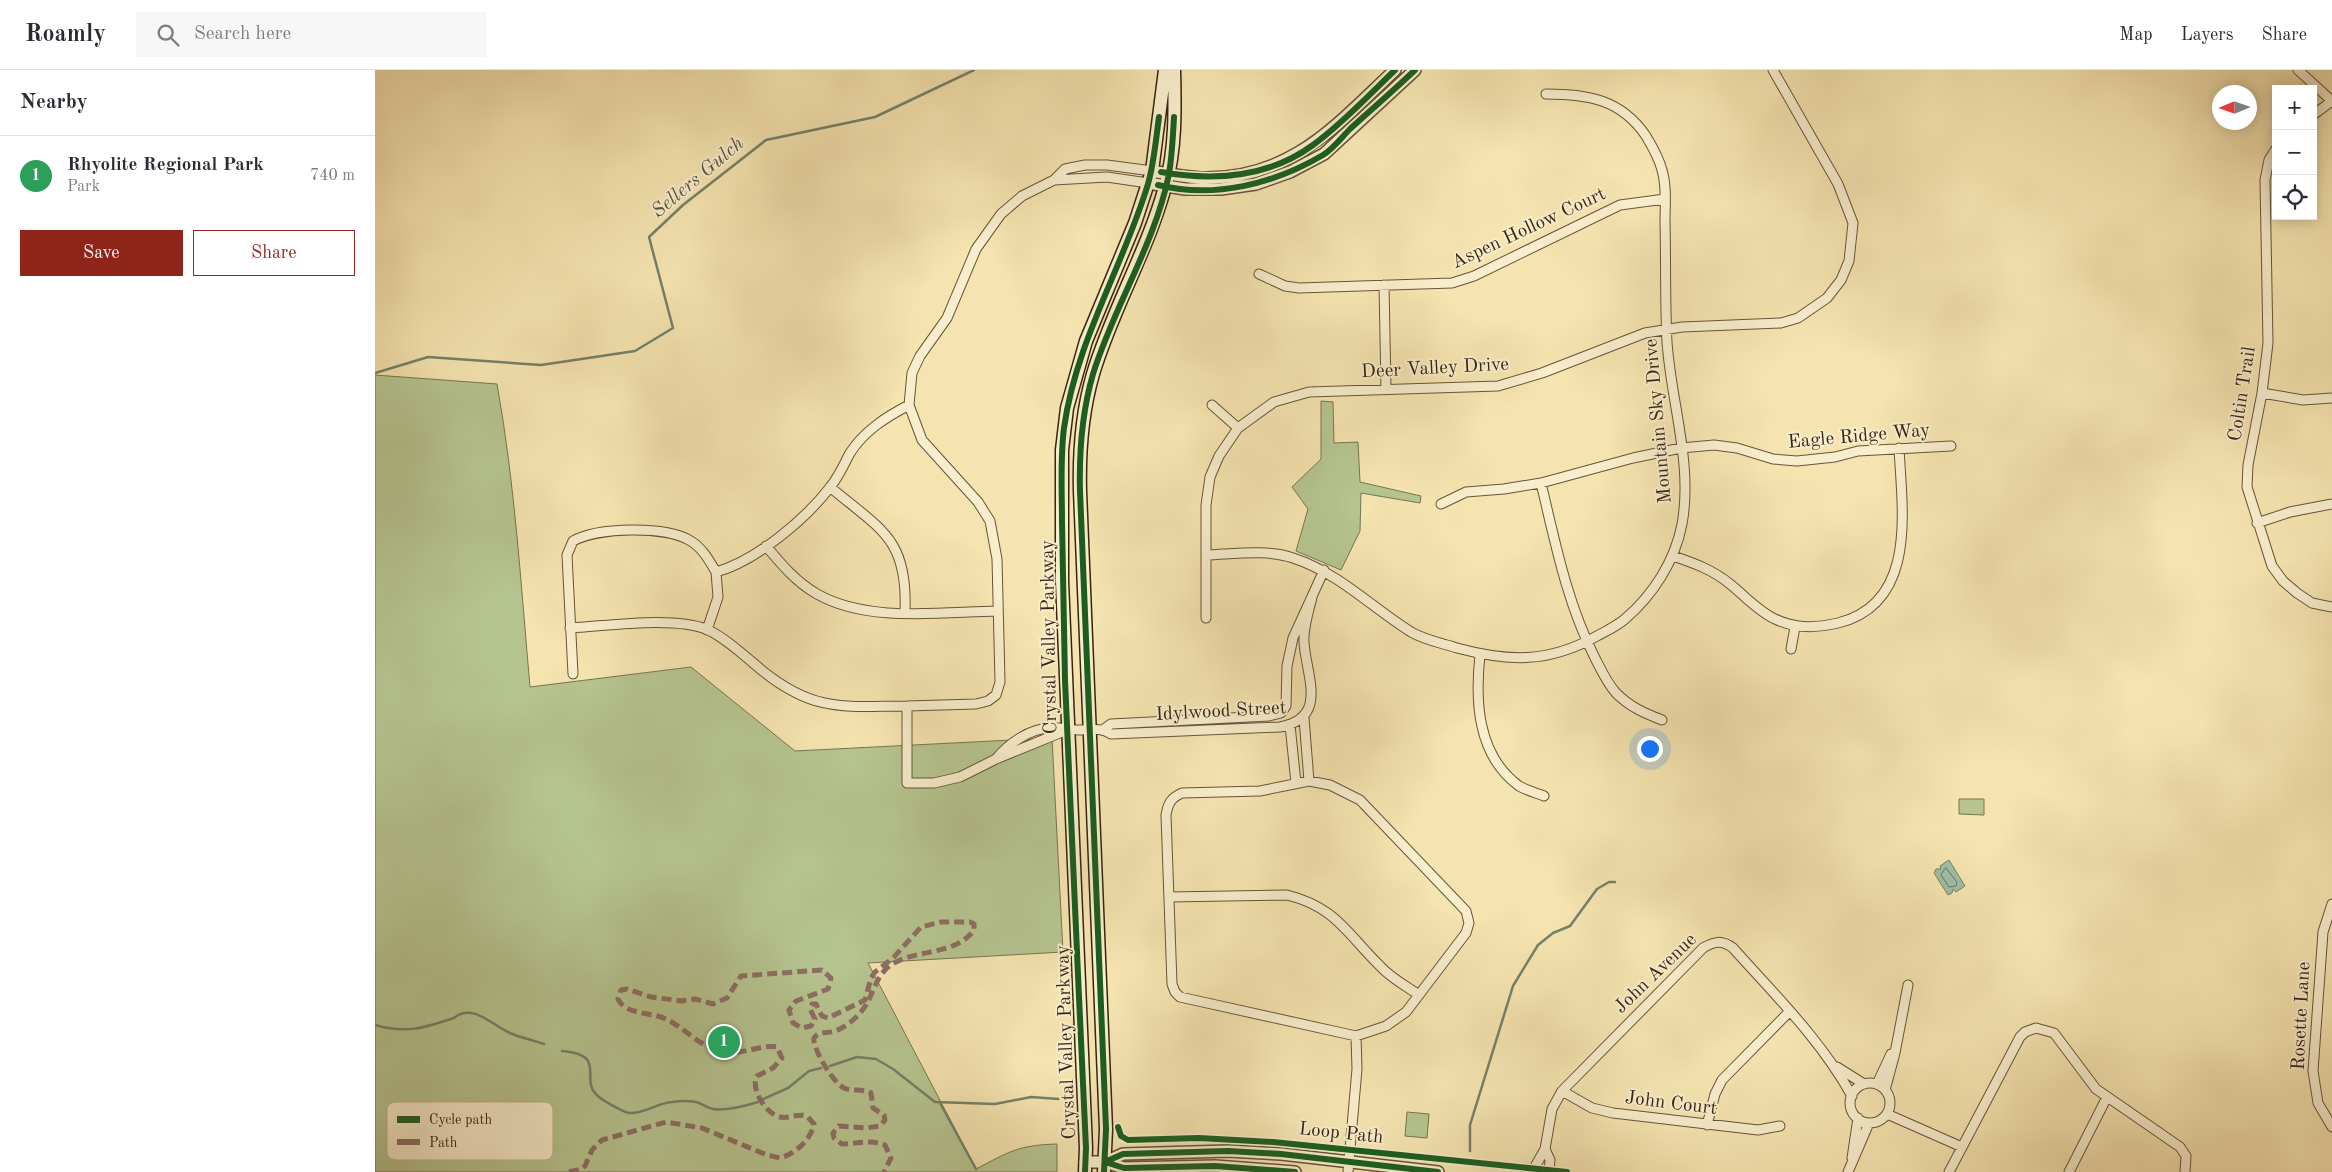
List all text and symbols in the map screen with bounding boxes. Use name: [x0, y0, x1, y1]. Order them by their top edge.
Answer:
search box: [136, 12, 486, 57]
icon: search: [154, 21, 182, 49]
text: Roamly: [25, 23, 106, 47]
text: Search here: [194, 25, 291, 44]
text: Map: [2119, 26, 2153, 44]
text: Layers: [2181, 26, 2233, 44]
text: Share: [2261, 26, 2307, 44]
north arrow: [2212, 85, 2257, 130]
map controls: [2272, 85, 2317, 220]
button: +: [2272, 85, 2317, 130]
text: Nearby: [20, 92, 88, 113]
button: −: [2272, 130, 2317, 175]
water label: Sellers Gulch: [648, 134, 748, 222]
text: Rhyolite Regional Park: [67, 156, 264, 175]
text: 1: [31, 168, 41, 184]
text: 740 m: [310, 168, 355, 184]
button: locate: [2272, 175, 2317, 220]
text: Park: [67, 179, 100, 195]
street label: Aspen Hollow Court: [1449, 185, 1609, 273]
button: Save: [20, 230, 183, 276]
button: Share: [193, 230, 355, 276]
street label: Mountain Sky Drive: [1642, 338, 1676, 504]
street label: Coltin Trail: [2226, 345, 2260, 443]
street label: Deer Valley Drive: [1361, 356, 1509, 382]
street label: Eagle Ridge Way: [1787, 421, 1931, 453]
street label: Crystal Valley Parkway: [1039, 540, 1061, 734]
street label: Idylwood Street: [1155, 699, 1287, 725]
your location: [1637, 736, 1663, 762]
street label: John Avenue: [1611, 930, 1701, 1018]
street label: Crystal Valley Parkway: [1054, 944, 1080, 1140]
street label: Rosette Lane: [2290, 961, 2314, 1071]
pin: 1: [708, 1023, 740, 1061]
street label: John Court: [1624, 1089, 1718, 1119]
legend: [387, 1102, 553, 1160]
text: Cycle path: [429, 1113, 492, 1127]
street label: Loop Path: [1298, 1120, 1384, 1148]
text: Path: [429, 1136, 458, 1150]

